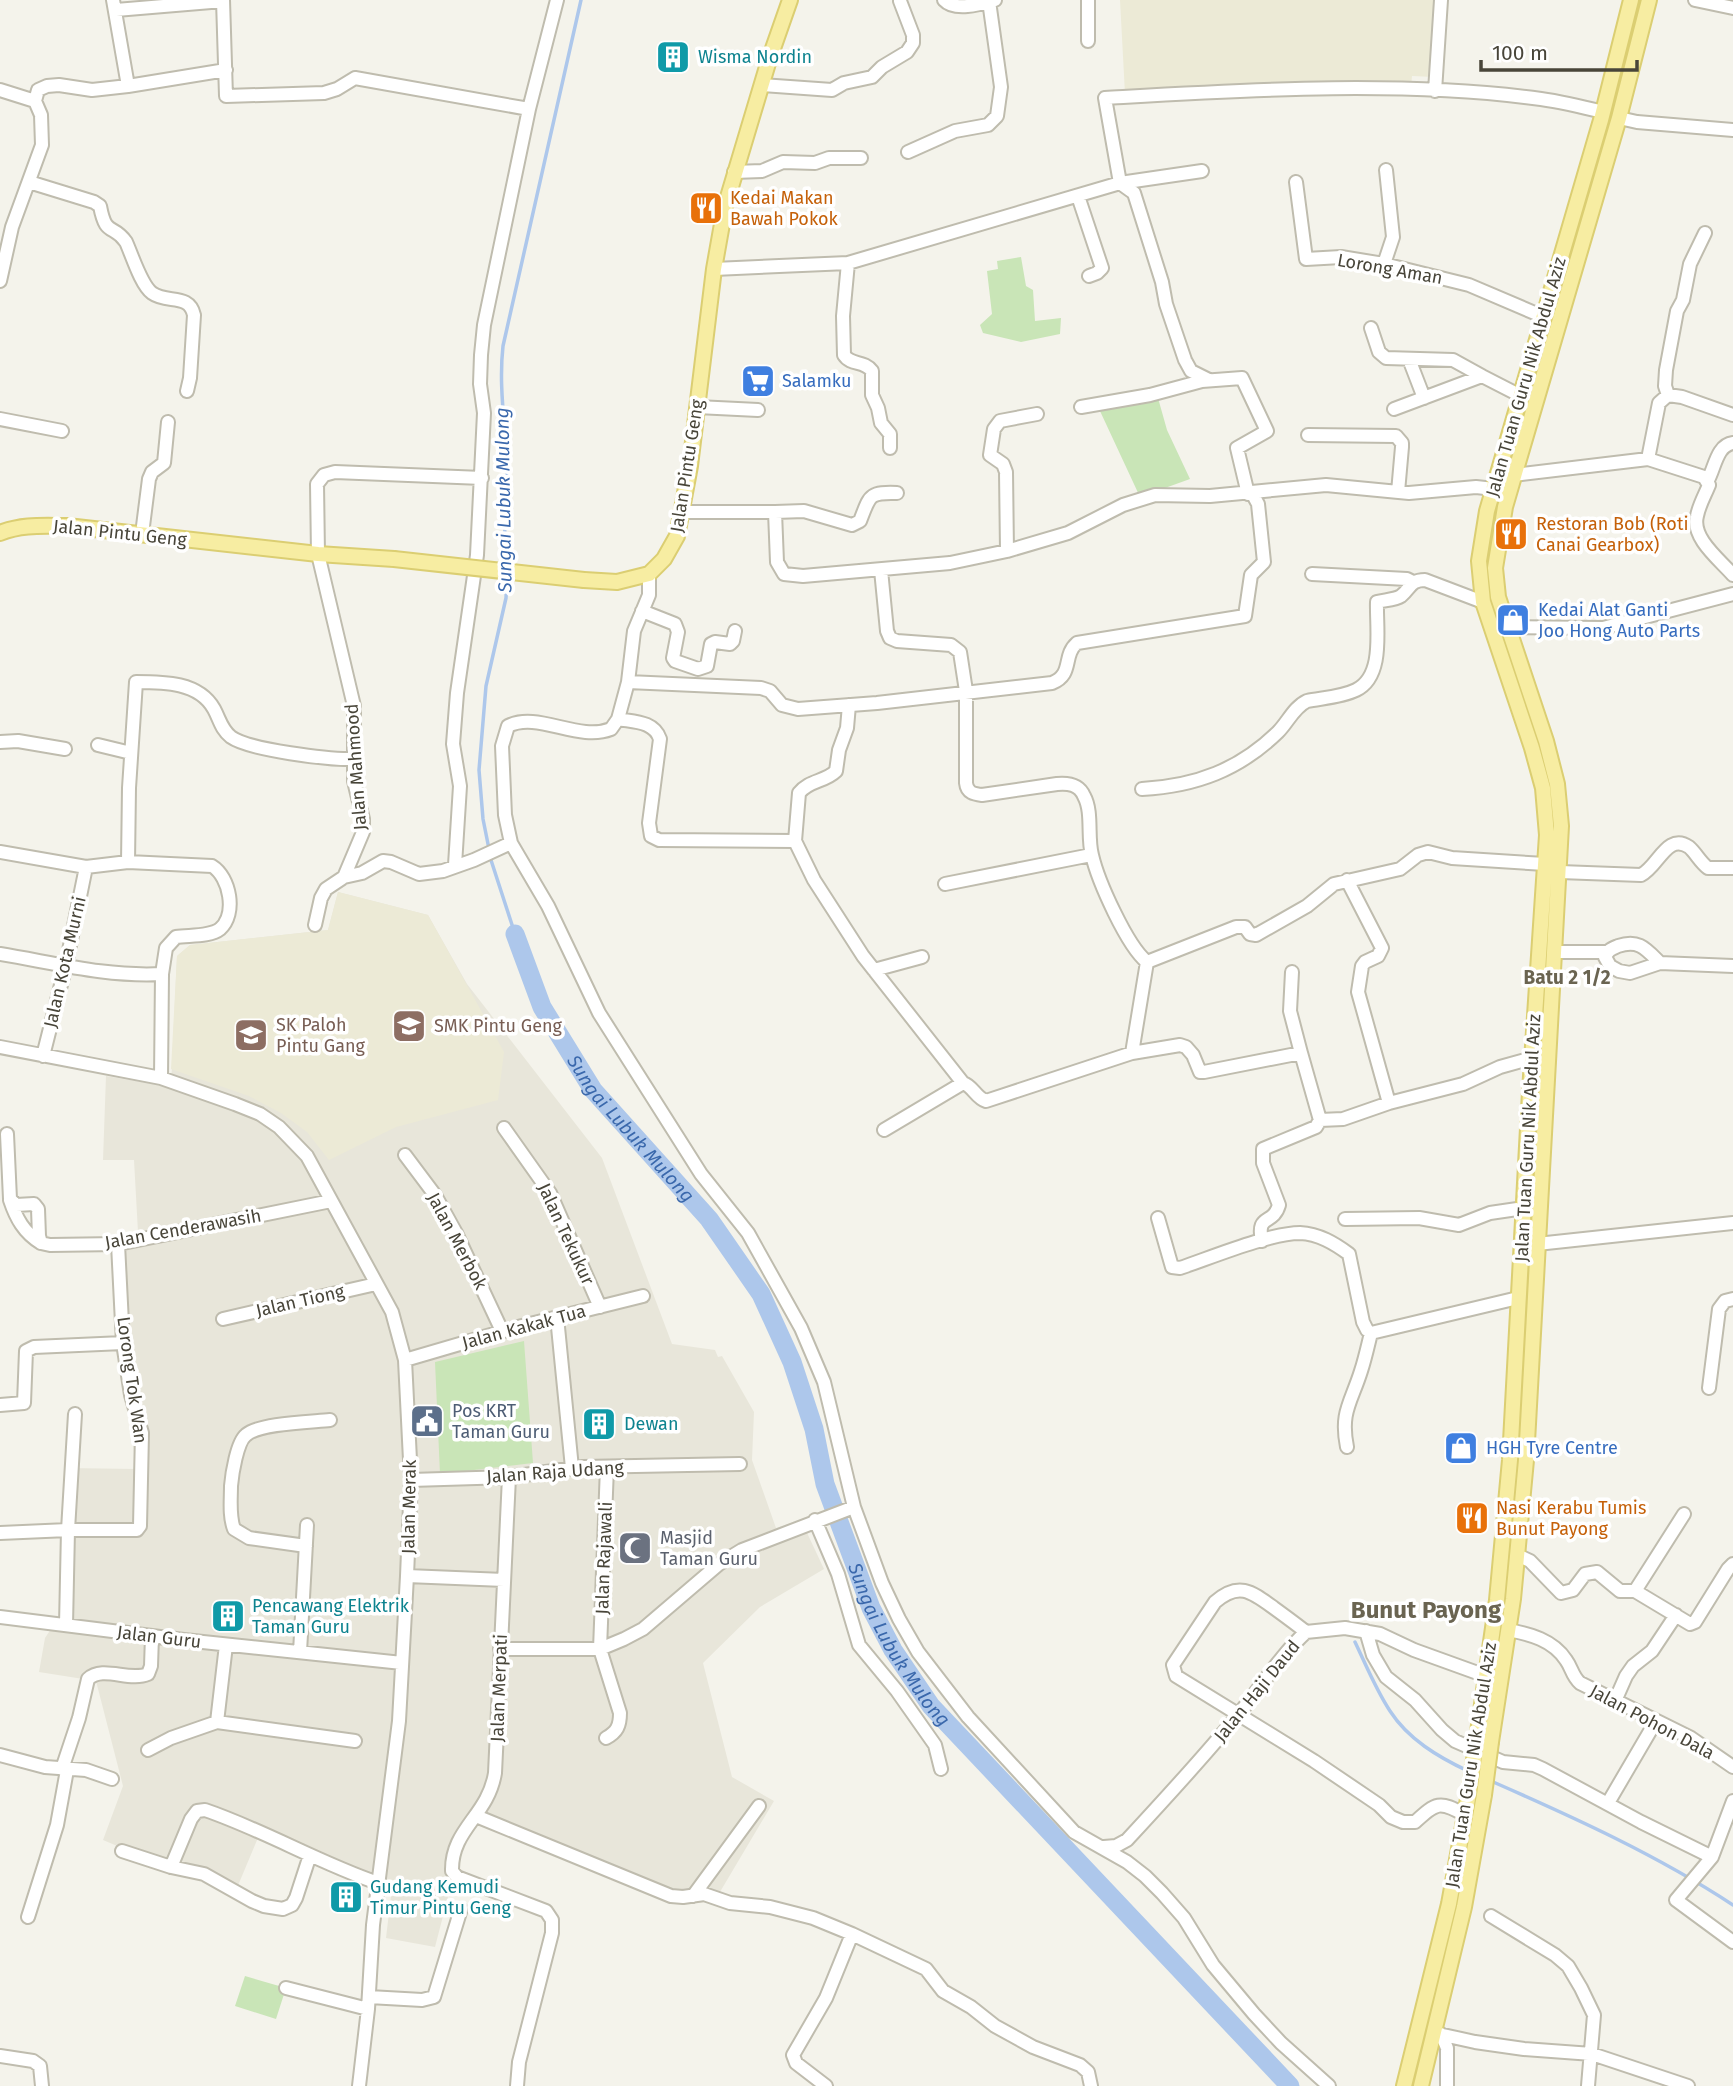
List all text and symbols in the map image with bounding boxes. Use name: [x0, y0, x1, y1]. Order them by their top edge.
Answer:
scale bar: [1481, 28, 1637, 72]
building icon: Wisma Nordin: [654, 38, 692, 76]
text: 100 m: [1492, 40, 1548, 66]
place label: Wisma Nordin: [698, 46, 812, 68]
place label: Kedai Makan Bawah Pokok: [730, 187, 838, 230]
restaurant icon: Kedai Makan Bawah Pokok: [687, 189, 725, 227]
street label: Lorong Aman: [1336, 249, 1444, 289]
street label: Jalan Tuan Guru Nik Abdul Aziz: [1481, 254, 1571, 499]
supermarket icon: Salamku: [739, 362, 777, 400]
place label: Salamku: [782, 370, 851, 392]
street label: Jalan Pintu Geng: [666, 397, 708, 534]
water label: Sungai Lubuk Mulong: [490, 407, 517, 594]
place label: Restoran Bob (Roti Canai Gearbox): [1536, 513, 1688, 556]
street label: Jalan Pintu Geng: [52, 515, 189, 551]
restaurant icon: Restoran Bob (Roti Canai Gearbox): [1492, 515, 1530, 553]
place label: Kedai Alat Ganti Joo Hong Auto Parts: [1538, 599, 1700, 642]
shop icon: Kedai Alat Ganti Joo Hong Auto Parts: [1494, 601, 1532, 639]
street label: Jalan Mahmood: [341, 703, 371, 831]
street label: Jalan Kota Murni: [39, 894, 91, 1030]
district label: Batu 2 1/2: [1524, 966, 1611, 989]
school or university icon: SMK Pintu Geng: [390, 1007, 428, 1045]
street label: Jalan Tuan Guru Nik Abdul Aziz: [1511, 1013, 1545, 1263]
place label: SK Paloh Pintu Gang: [276, 1014, 366, 1057]
place label: SMK Pintu Geng: [434, 1015, 563, 1037]
school or university icon: SK Paloh Pintu Gang: [232, 1016, 270, 1054]
water label: Sungai Lubuk Mulong: [562, 1050, 699, 1207]
street label: Jalan Tekukur: [533, 1180, 599, 1288]
street label: Jalan Merbok: [422, 1189, 492, 1294]
street label: Jalan Cenderawasih: [103, 1204, 263, 1254]
street label: Jalan Tiong: [254, 1280, 347, 1322]
street label: Jalan Kakak Tua: [460, 1300, 588, 1354]
street label: Lorong Tok Wan: [112, 1315, 152, 1445]
place label: Pos KRT Taman Guru: [452, 1400, 550, 1443]
public building icon: Pos KRT Taman Guru: [408, 1402, 446, 1440]
building icon: Dewan: [580, 1405, 618, 1443]
place label: Dewan: [624, 1413, 678, 1435]
shop icon: HGH Tyre Centre: [1442, 1429, 1480, 1467]
place label: HGH Tyre Centre: [1486, 1437, 1618, 1459]
street label: Jalan Raja Udang: [486, 1456, 625, 1488]
street label: Jalan Merak: [397, 1459, 421, 1554]
place label: Nasi Kerabu Tumis Bunut Payong: [1496, 1497, 1646, 1540]
restaurant icon: Nasi Kerabu Tumis Bunut Payong: [1453, 1499, 1491, 1537]
street label: Jalan Rajawali: [591, 1501, 617, 1615]
place label: Masjid Taman Guru: [660, 1527, 758, 1570]
mosque icon: Masjid Taman Guru: [616, 1529, 654, 1567]
water label: Sungai Lubuk Mulong: [843, 1559, 955, 1731]
place label: Pencawang Elektrik Taman Guru: [252, 1595, 410, 1638]
district label: Bunut Payong: [1351, 1596, 1502, 1624]
building icon: Pencawang Elektrik Taman Guru: [209, 1597, 247, 1635]
street label: Jalan Guru: [116, 1621, 202, 1653]
street label: Jalan Merpati: [486, 1634, 512, 1742]
street label: Jalan Haji Daud: [1209, 1636, 1305, 1746]
street label: Jalan Tuan Guru Nik Abdul Aziz: [1441, 1641, 1501, 1889]
street label: Jalan Pohon Dala: [1586, 1680, 1718, 1764]
place label: Gudang Kemudi Timur Pintu Geng: [370, 1876, 512, 1919]
building icon: Gudang Kemudi Timur Pintu Geng: [327, 1878, 365, 1916]

